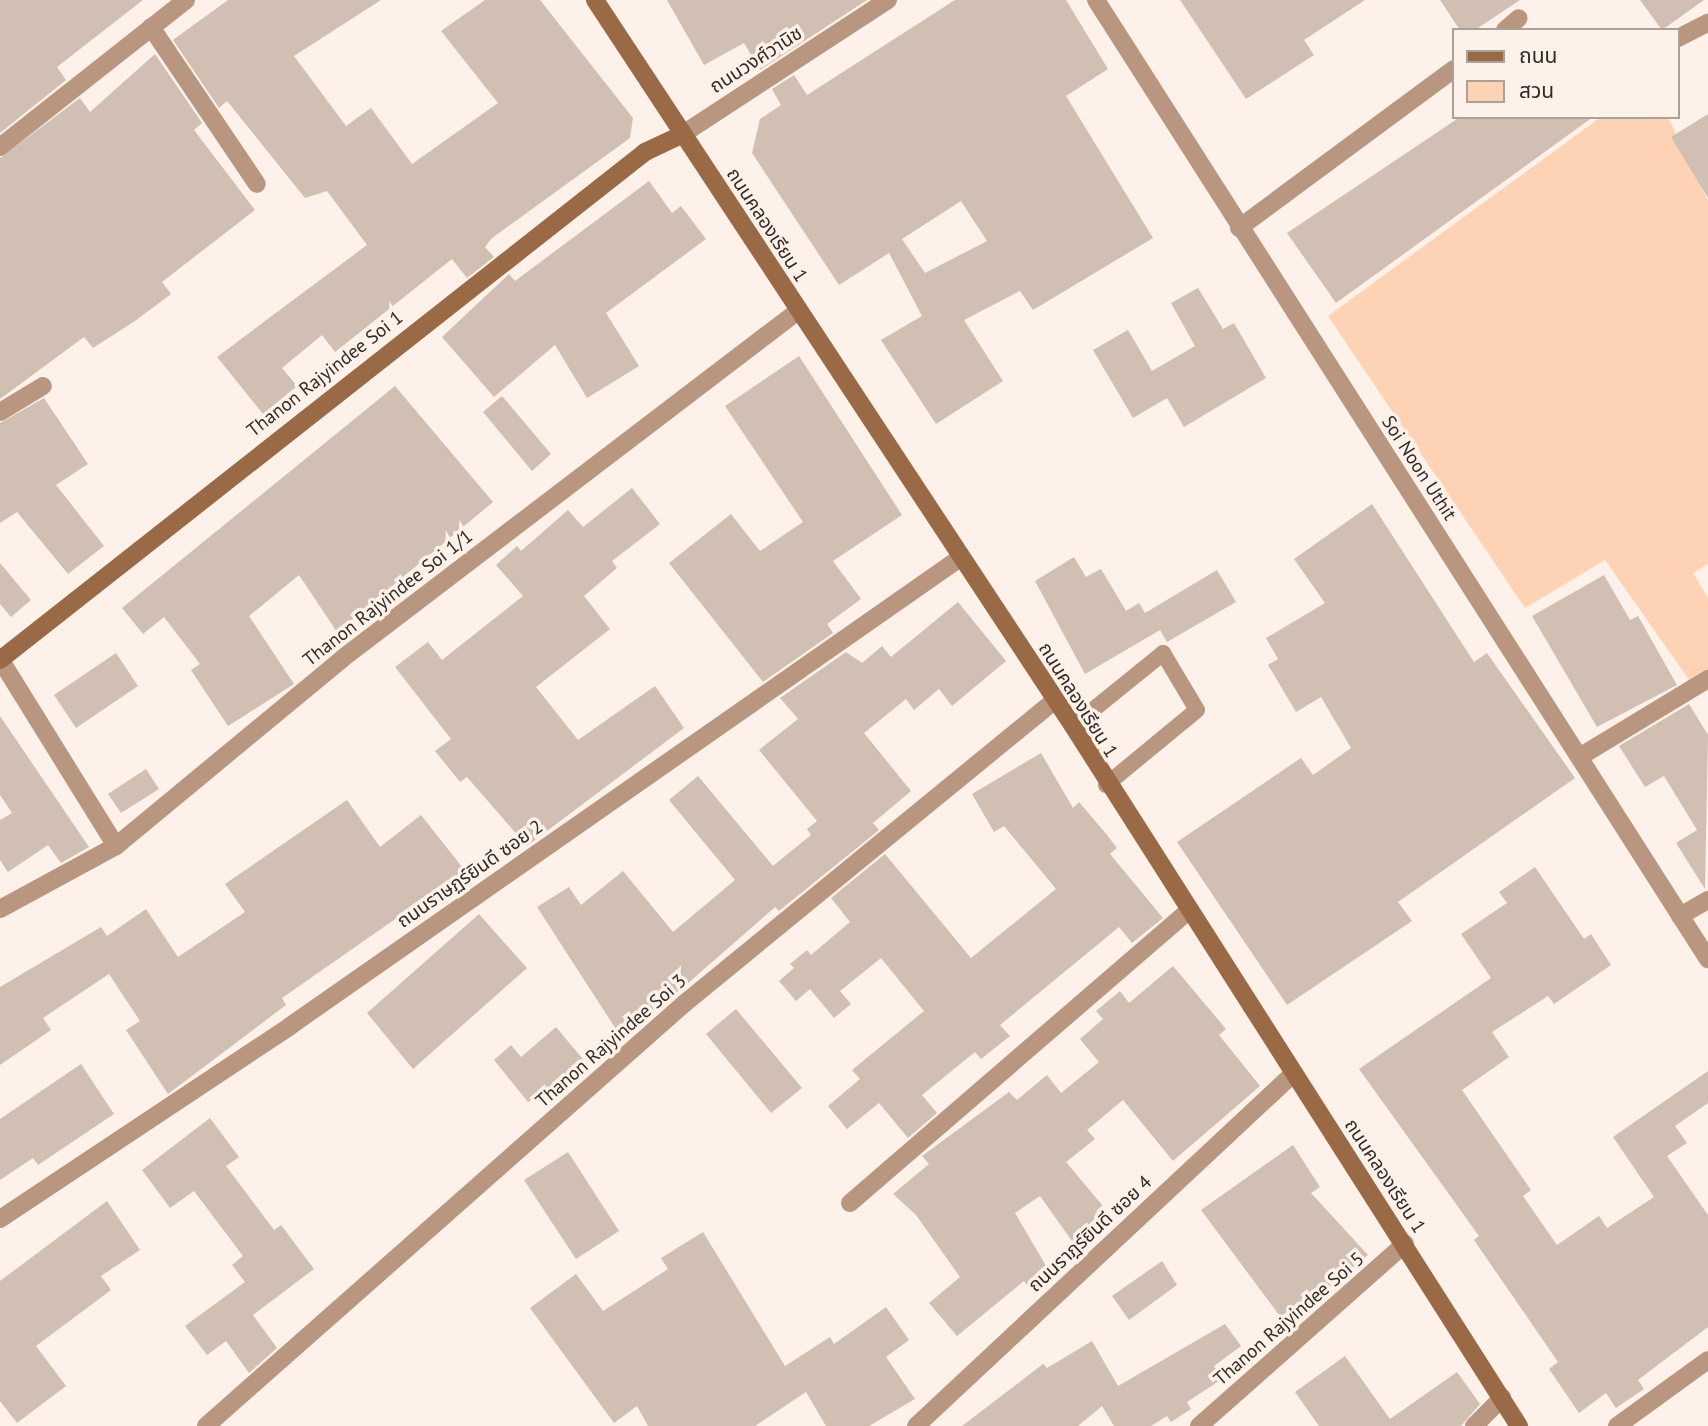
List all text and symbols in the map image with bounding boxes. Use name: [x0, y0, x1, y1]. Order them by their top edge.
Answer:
street label: ถนนวงศ์วานิช: [706, 22, 806, 98]
legend: [1452, 28, 1680, 119]
text: ถนน: [1519, 42, 1557, 69]
text: สวน: [1519, 77, 1554, 104]
street label: ถนนคลองเรียน 1: [722, 164, 812, 286]
street label: Thanon Rajyindee Soi 1: [243, 306, 407, 442]
street label: Soi Noon Uthit: [1377, 412, 1461, 524]
street label: Thanon Rajyindee Soi 1/1: [299, 525, 477, 671]
street label: ถนนคลองเรียน 1: [1034, 638, 1122, 762]
street label: ถนนราษฏร์ยินดี ซอย 2: [393, 815, 547, 933]
street label: Thanon Rajyindee Soi 3: [531, 970, 691, 1112]
street label: ถนนคลองเรียน 1: [1340, 1115, 1430, 1237]
street label: ถนนราฎร์ยินดี ซอย 4: [1024, 1171, 1156, 1297]
street label: Thanon Rajyindee Soi 5: [1209, 1248, 1369, 1390]

